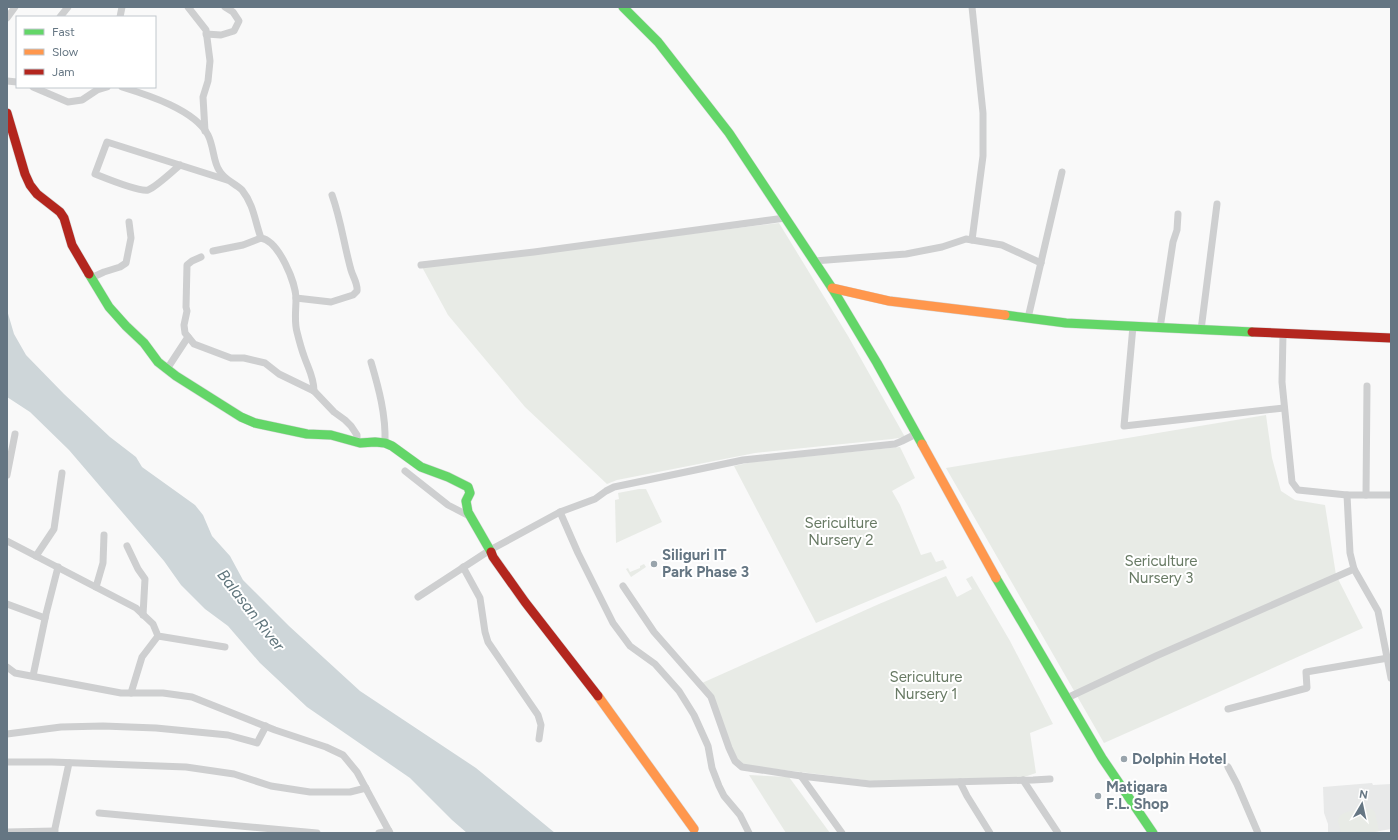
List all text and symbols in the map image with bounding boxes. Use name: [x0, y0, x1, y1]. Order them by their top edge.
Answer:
legend: [16, 16, 156, 88]
text: Fast: [52, 25, 75, 39]
text: Slow: [52, 45, 79, 59]
text: Jam: [52, 65, 75, 79]
park label: Sericulture Nursery 2: [804, 514, 878, 549]
place label: Siliguri IT Park Phase 3: [662, 546, 749, 581]
park label: Sericulture Nursery 3: [1124, 552, 1198, 587]
marker: Siliguri IT Park Phase 3: [649, 559, 659, 569]
water label: Balasan River: [213, 566, 289, 655]
park label: Sericulture Nursery 1: [889, 668, 963, 703]
place label: Dolphin Hotel: [1132, 750, 1226, 768]
marker: Dolphin Hotel: [1119, 754, 1129, 764]
place label: Matigara F.L. Shop: [1106, 778, 1169, 813]
north arrow: [1342, 784, 1382, 824]
text: N: [1358, 788, 1369, 802]
marker: Matigara F.L. Shop: [1093, 791, 1103, 801]

